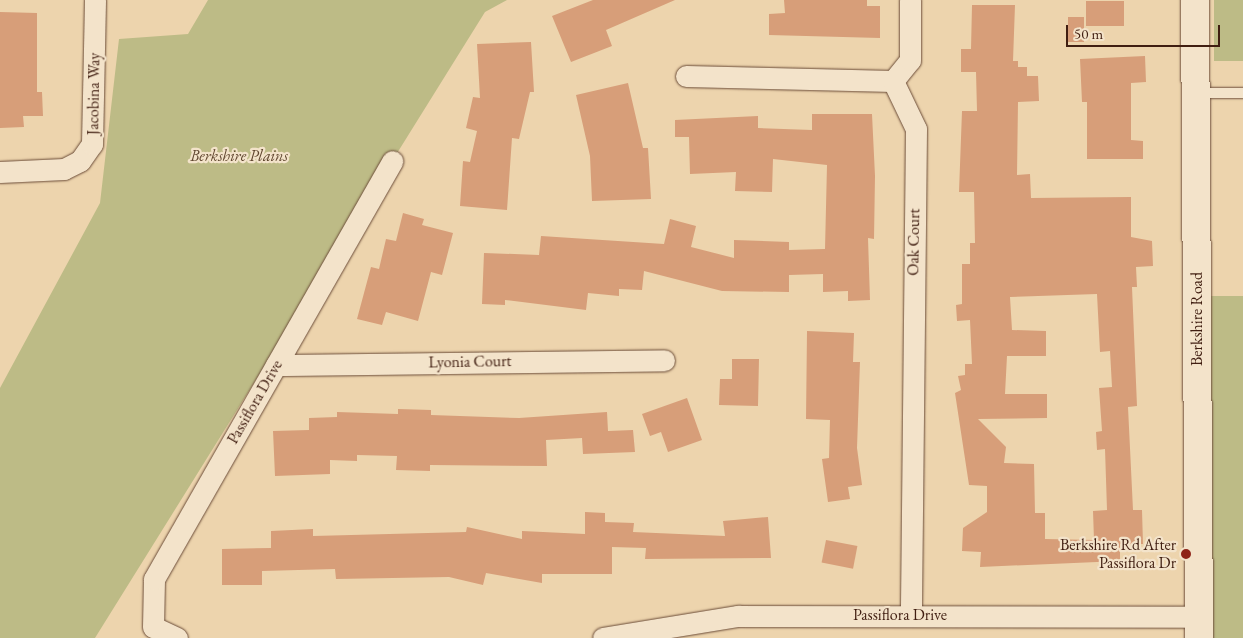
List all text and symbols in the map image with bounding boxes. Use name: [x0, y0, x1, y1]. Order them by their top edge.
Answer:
scale bar: [1068, 15, 1222, 47]
text: 50 m: [1074, 24, 1103, 43]
street label: Jacobina Way: [84, 53, 104, 135]
park label: Berkshire Plains: [190, 146, 288, 166]
street label: Oak Court: [904, 208, 924, 276]
street label: Berkshire Road: [1187, 272, 1207, 366]
street label: Lyonia Court: [428, 352, 512, 372]
street label: Passiflora Drive: [223, 357, 287, 447]
place label: Berkshire Rd After Passiflora Dr: [1060, 535, 1176, 573]
marker: Berkshire Rd After Passiflora Dr: [1180, 548, 1192, 560]
street label: Passiflora Drive: [853, 605, 947, 625]

